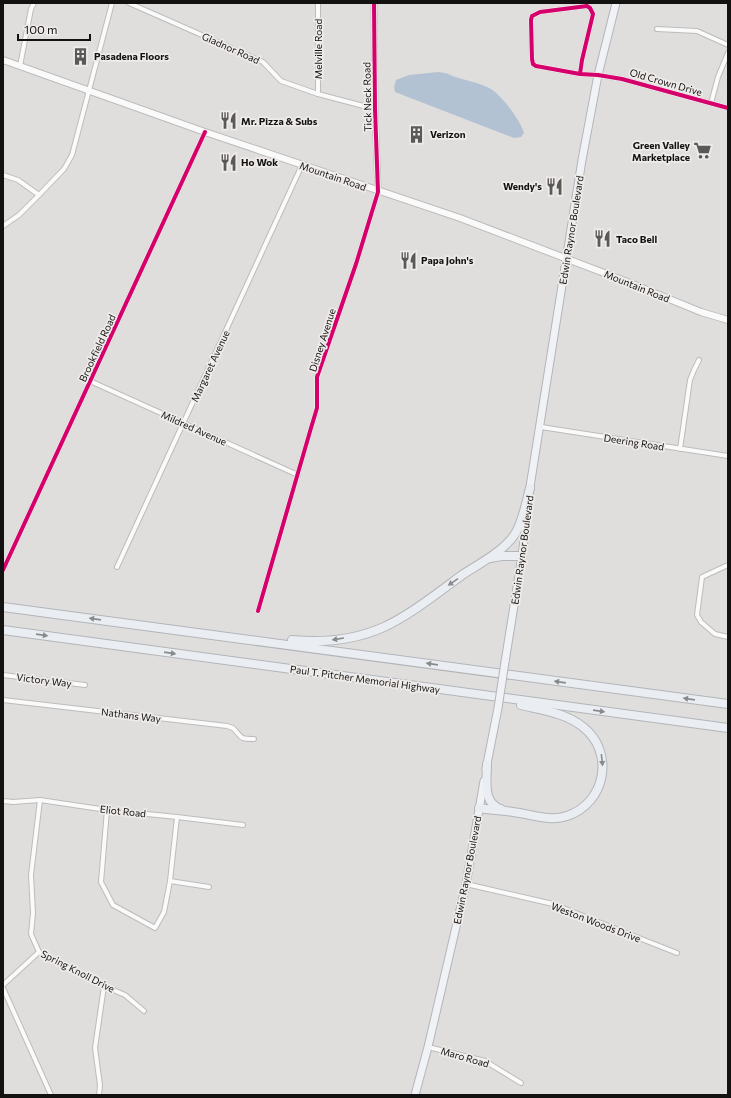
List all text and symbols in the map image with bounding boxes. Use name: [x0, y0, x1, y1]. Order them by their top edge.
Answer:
scale bar: [18, 16, 90, 42]
street label: Melville Road: [312, 18, 324, 79]
text: 100 m: [24, 22, 58, 36]
street label: Gladnor Road: [200, 30, 262, 66]
building icon: Pasadena Floors: [71, 46, 91, 66]
place label: Pasadena Floors: [94, 50, 169, 62]
street label: Tick Neck Road: [360, 62, 374, 132]
street label: Old Crown Drive: [628, 66, 704, 98]
restaurant icon: Mr. Pizza & Subs: [218, 111, 238, 131]
place label: Mr. Pizza & Subs: [241, 115, 318, 127]
building icon: Verizon: [407, 124, 427, 144]
place label: Verizon: [430, 128, 466, 140]
place label: Green Valley Marketplace: [632, 139, 691, 163]
supermarket icon: Green Valley Marketplace: [693, 141, 713, 161]
restaurant icon: Ho Wok: [218, 152, 238, 172]
place label: Ho Wok: [241, 156, 278, 168]
street label: Mountain Road: [298, 159, 368, 193]
street label: Edwin Raynor Boulevard: [556, 174, 586, 285]
restaurant icon: Wendy's: [545, 176, 565, 196]
place label: Wendy's: [503, 180, 542, 192]
restaurant icon: Taco Bell: [593, 229, 613, 249]
place label: Taco Bell: [616, 233, 657, 245]
restaurant icon: Papa John's: [398, 250, 418, 270]
place label: Papa John's: [421, 254, 474, 266]
street label: Mountain Road: [602, 267, 672, 305]
street label: Disney Avenue: [306, 307, 338, 373]
street label: Brookfield Road: [76, 312, 118, 384]
street label: Margaret Avenue: [188, 328, 232, 404]
street label: Mildred Avenue: [159, 408, 229, 448]
street label: Deering Road: [603, 431, 665, 453]
street label: Edwin Raynor Boulevard: [508, 494, 536, 605]
one-way arrow: [448, 578, 458, 586]
one-way arrow: [89, 616, 101, 622]
one-way arrow: [36, 632, 48, 638]
one-way arrow: [332, 636, 344, 642]
one-way arrow: [164, 650, 177, 656]
one-way arrow: [426, 661, 438, 667]
street label: Paul T. Pitcher Memorial Highway: [289, 663, 441, 695]
street label: Victory Way: [16, 671, 72, 689]
one-way arrow: [554, 678, 567, 685]
one-way arrow: [683, 696, 695, 702]
street label: Nathans Way: [100, 705, 162, 725]
one-way arrow: [593, 707, 605, 714]
one-way arrow: [599, 754, 605, 766]
street label: Eliot Road: [99, 803, 147, 819]
street label: Edwin Raynor Boulevard: [451, 815, 483, 925]
street label: Weston Woods Drive: [550, 899, 642, 945]
street label: Spring Knoll Drive: [39, 947, 117, 995]
street label: Maro Road: [439, 1044, 491, 1070]

